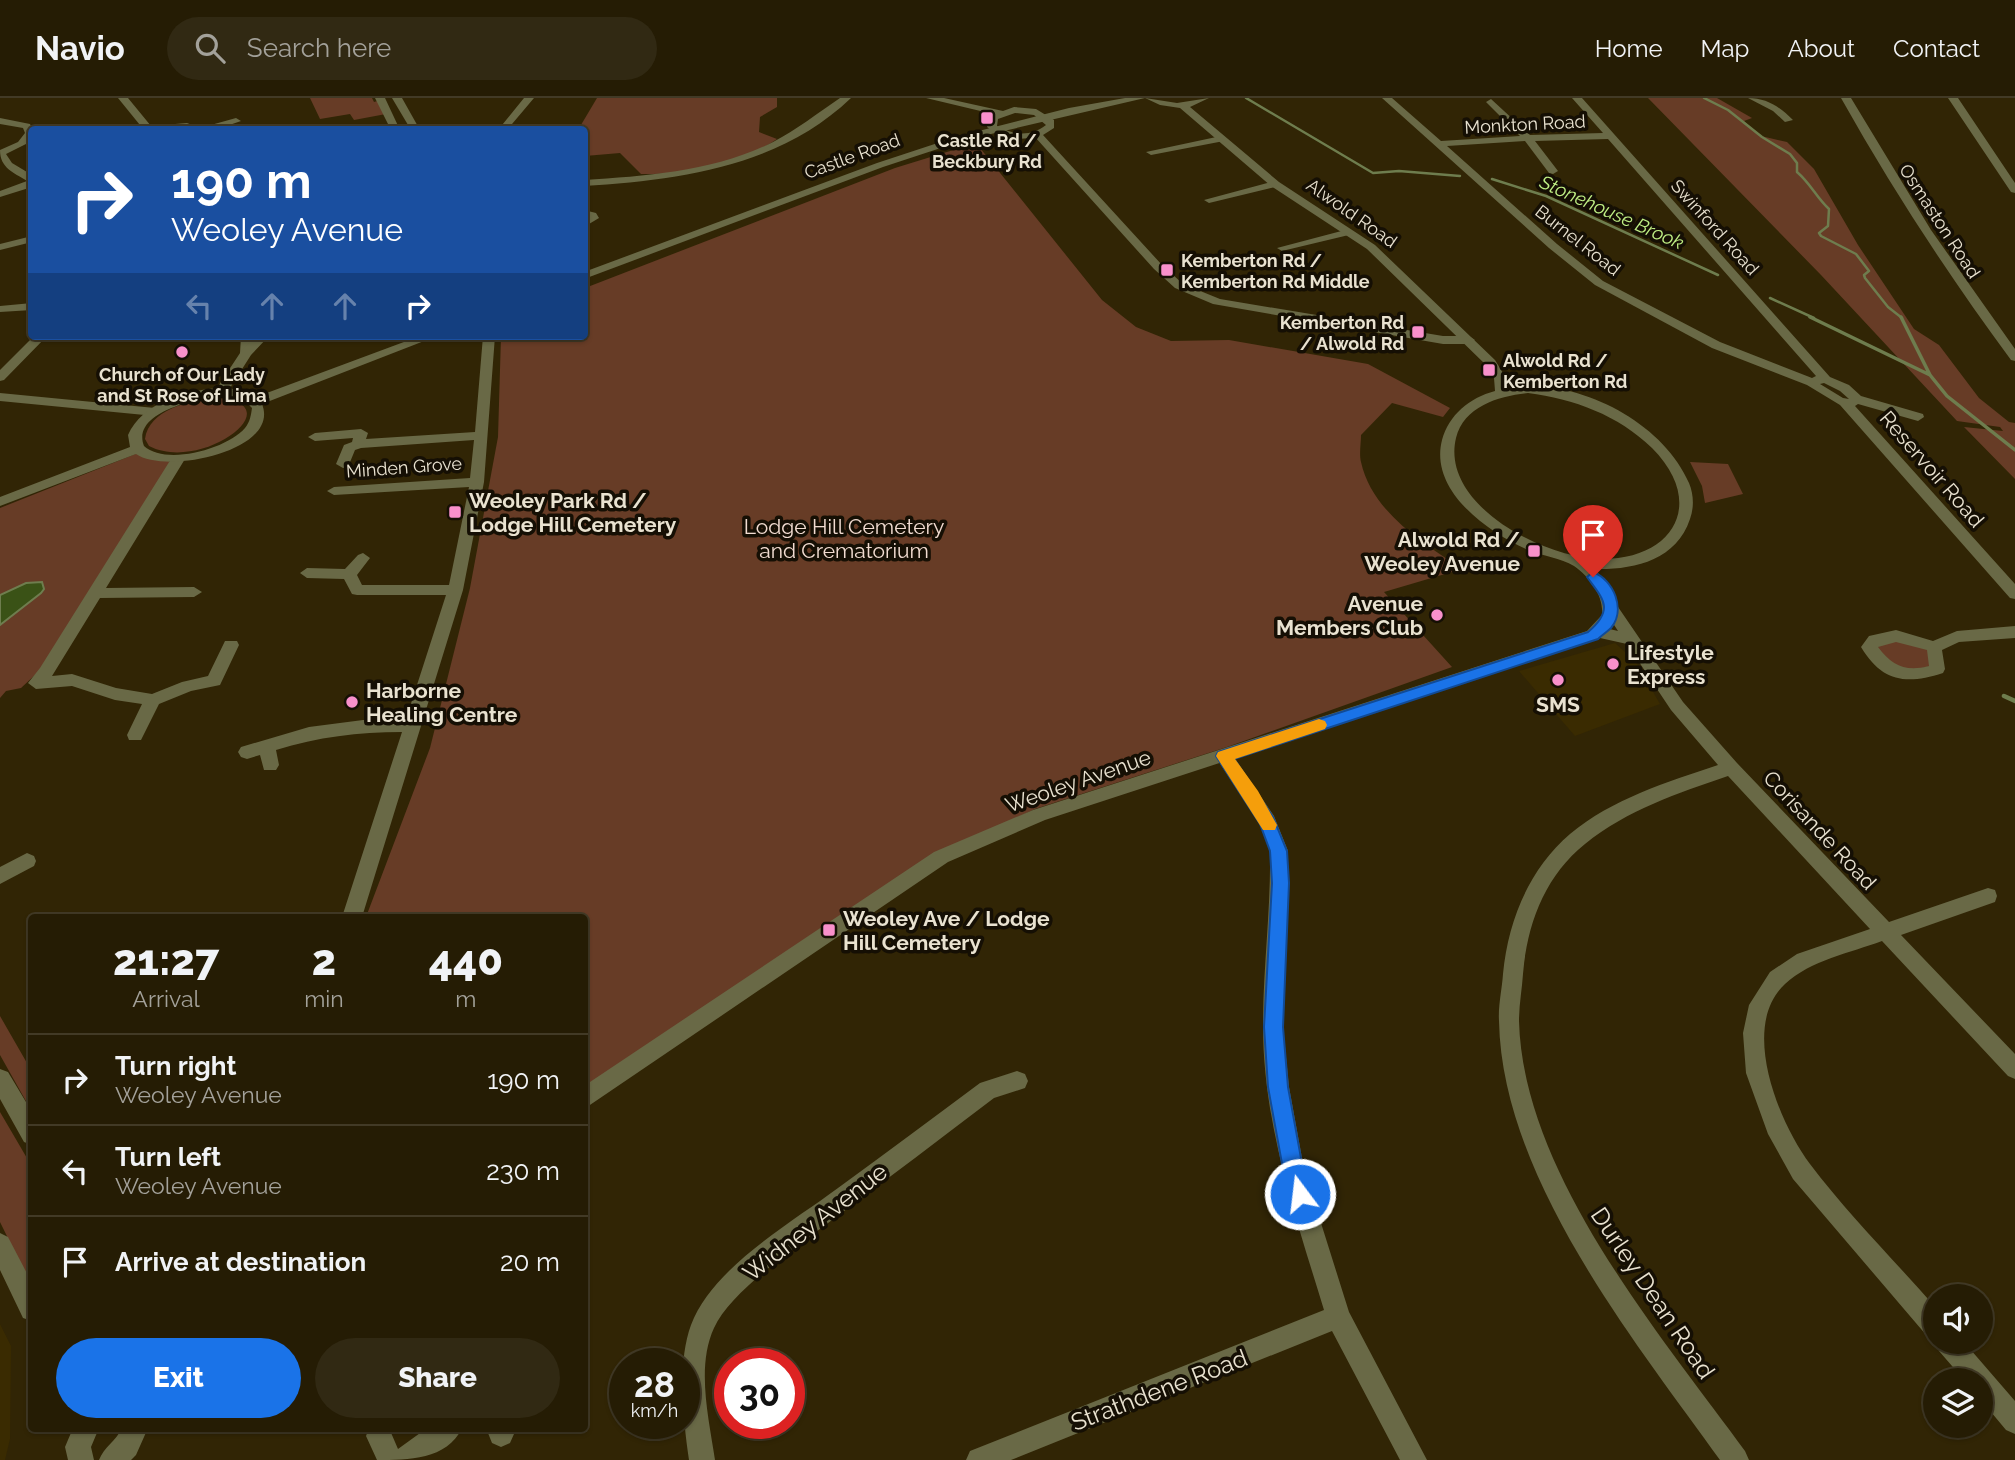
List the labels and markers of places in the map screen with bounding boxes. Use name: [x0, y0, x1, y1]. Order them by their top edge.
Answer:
marker: Castle Rd / Beckbury Rd: [979, 110, 995, 126]
place label: Castle Rd / Beckbury Rd: [932, 130, 1042, 172]
place label: Kemberton Rd / Kemberton Rd Middle: [1181, 250, 1370, 292]
marker: Kemberton Rd / Kemberton Rd Middle: [1159, 262, 1175, 278]
place label: Kemberton Rd / Alwold Rd: [1280, 312, 1404, 354]
marker: Kemberton Rd / Alwold Rd: [1410, 324, 1426, 340]
marker: Church of Our Lady and St Rose of Lima: [174, 344, 190, 360]
place label: Alwold Rd / Kemberton Rd: [1503, 350, 1627, 392]
marker: Alwold Rd / Kemberton Rd: [1481, 362, 1497, 378]
place label: Church of Our Lady and St Rose of Lima: [97, 364, 267, 406]
place label: Weoley Park Rd / Lodge Hill Cemetery: [469, 488, 677, 537]
marker: Weoley Park Rd / Lodge Hill Cemetery: [447, 504, 463, 520]
pin: [1563, 505, 1623, 577]
place label: Alwold Rd / Weoley Avenue: [1364, 527, 1520, 576]
marker: Alwold Rd / Weoley Avenue: [1526, 543, 1542, 559]
place label: Avenue Members Club: [1276, 591, 1423, 640]
marker: Avenue Members Club: [1429, 607, 1445, 623]
place label: Lifestyle Express: [1627, 640, 1714, 689]
marker: Lifestyle Express: [1605, 656, 1621, 672]
marker: SMS: [1550, 672, 1566, 688]
place label: Harborne Healing Centre: [366, 678, 518, 727]
place label: SMS: [1536, 692, 1580, 717]
marker: Harborne Healing Centre: [344, 694, 360, 710]
place label: Weoley Ave / Lodge Hill Cemetery: [843, 906, 1050, 955]
marker: Weoley Ave / Lodge Hill Cemetery: [821, 922, 837, 938]

